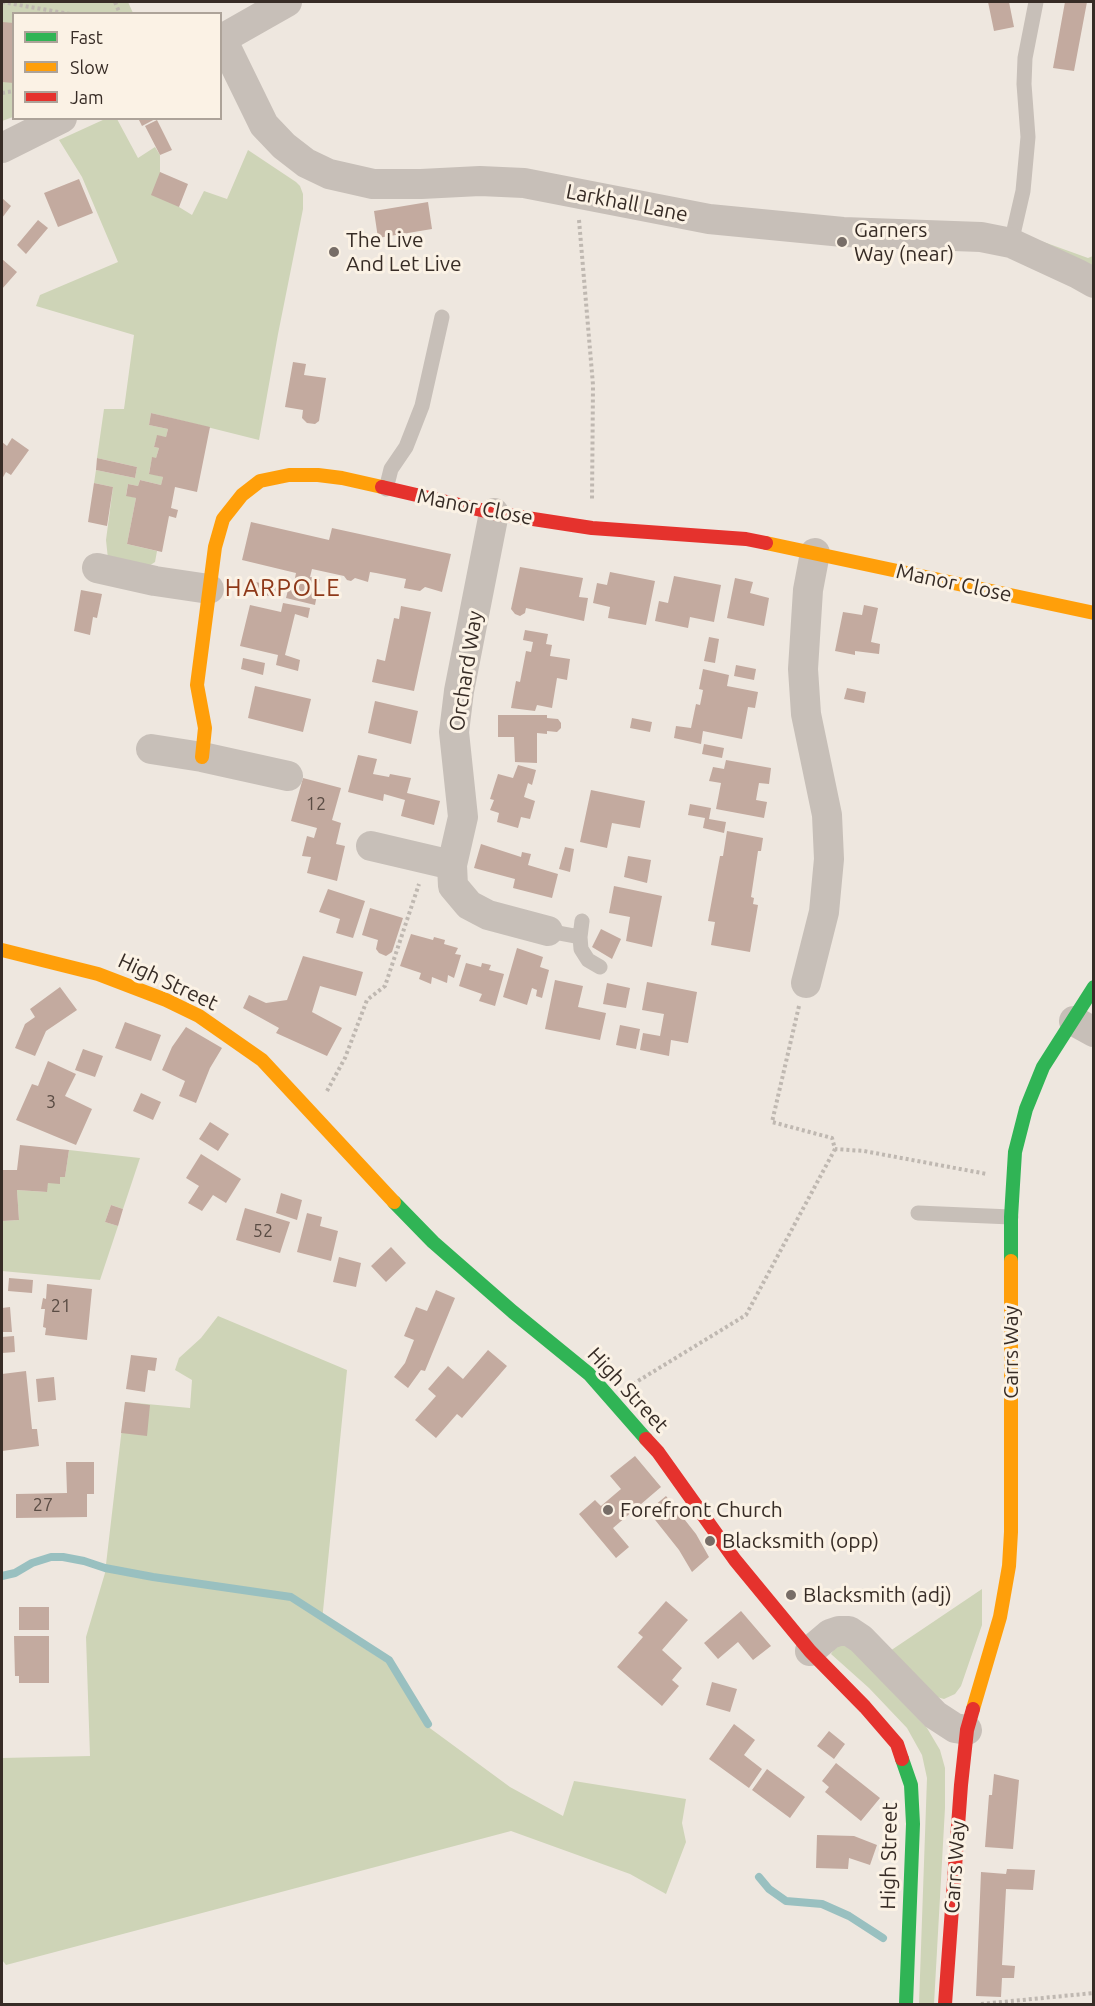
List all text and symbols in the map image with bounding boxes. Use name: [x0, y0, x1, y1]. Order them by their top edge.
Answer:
legend: [12, 12, 222, 120]
text: Fast: [70, 27, 103, 47]
text: Slow: [70, 57, 109, 77]
text: Jam: [70, 87, 104, 107]
street label: Larkhall Lane: [564, 179, 690, 227]
place label: Garners Way (near): [854, 217, 954, 267]
place label: The Live And Let Live: [346, 227, 462, 277]
marker: Garners Way (near): [835, 235, 849, 249]
marker: The Live And Let Live: [327, 245, 341, 259]
street label: Manor Close: [415, 483, 535, 531]
street label: Manor Close: [894, 558, 1014, 608]
district label: HARPOLE: [225, 574, 341, 602]
street label: Orchard Way: [444, 609, 488, 733]
house number: 12: [306, 793, 326, 815]
street label: High Street: [114, 948, 222, 1016]
house number: 3: [46, 1091, 56, 1113]
house number: 52: [253, 1220, 273, 1242]
house number: 21: [51, 1295, 71, 1317]
street label: Carrs Way: [998, 1305, 1024, 1399]
street label: High Street: [582, 1342, 674, 1438]
house number: 27: [33, 1494, 53, 1516]
place label: Forefront Church: [620, 1497, 783, 1523]
marker: Forefront Church: [601, 1503, 615, 1517]
place label: Blacksmith (opp): [722, 1528, 879, 1554]
marker: Blacksmith (opp): [703, 1534, 717, 1548]
place label: Blacksmith (adj): [803, 1582, 952, 1608]
marker: Blacksmith (adj): [784, 1588, 798, 1602]
street label: High Street: [875, 1802, 903, 1910]
street label: Carrs Way: [939, 1820, 971, 1914]

